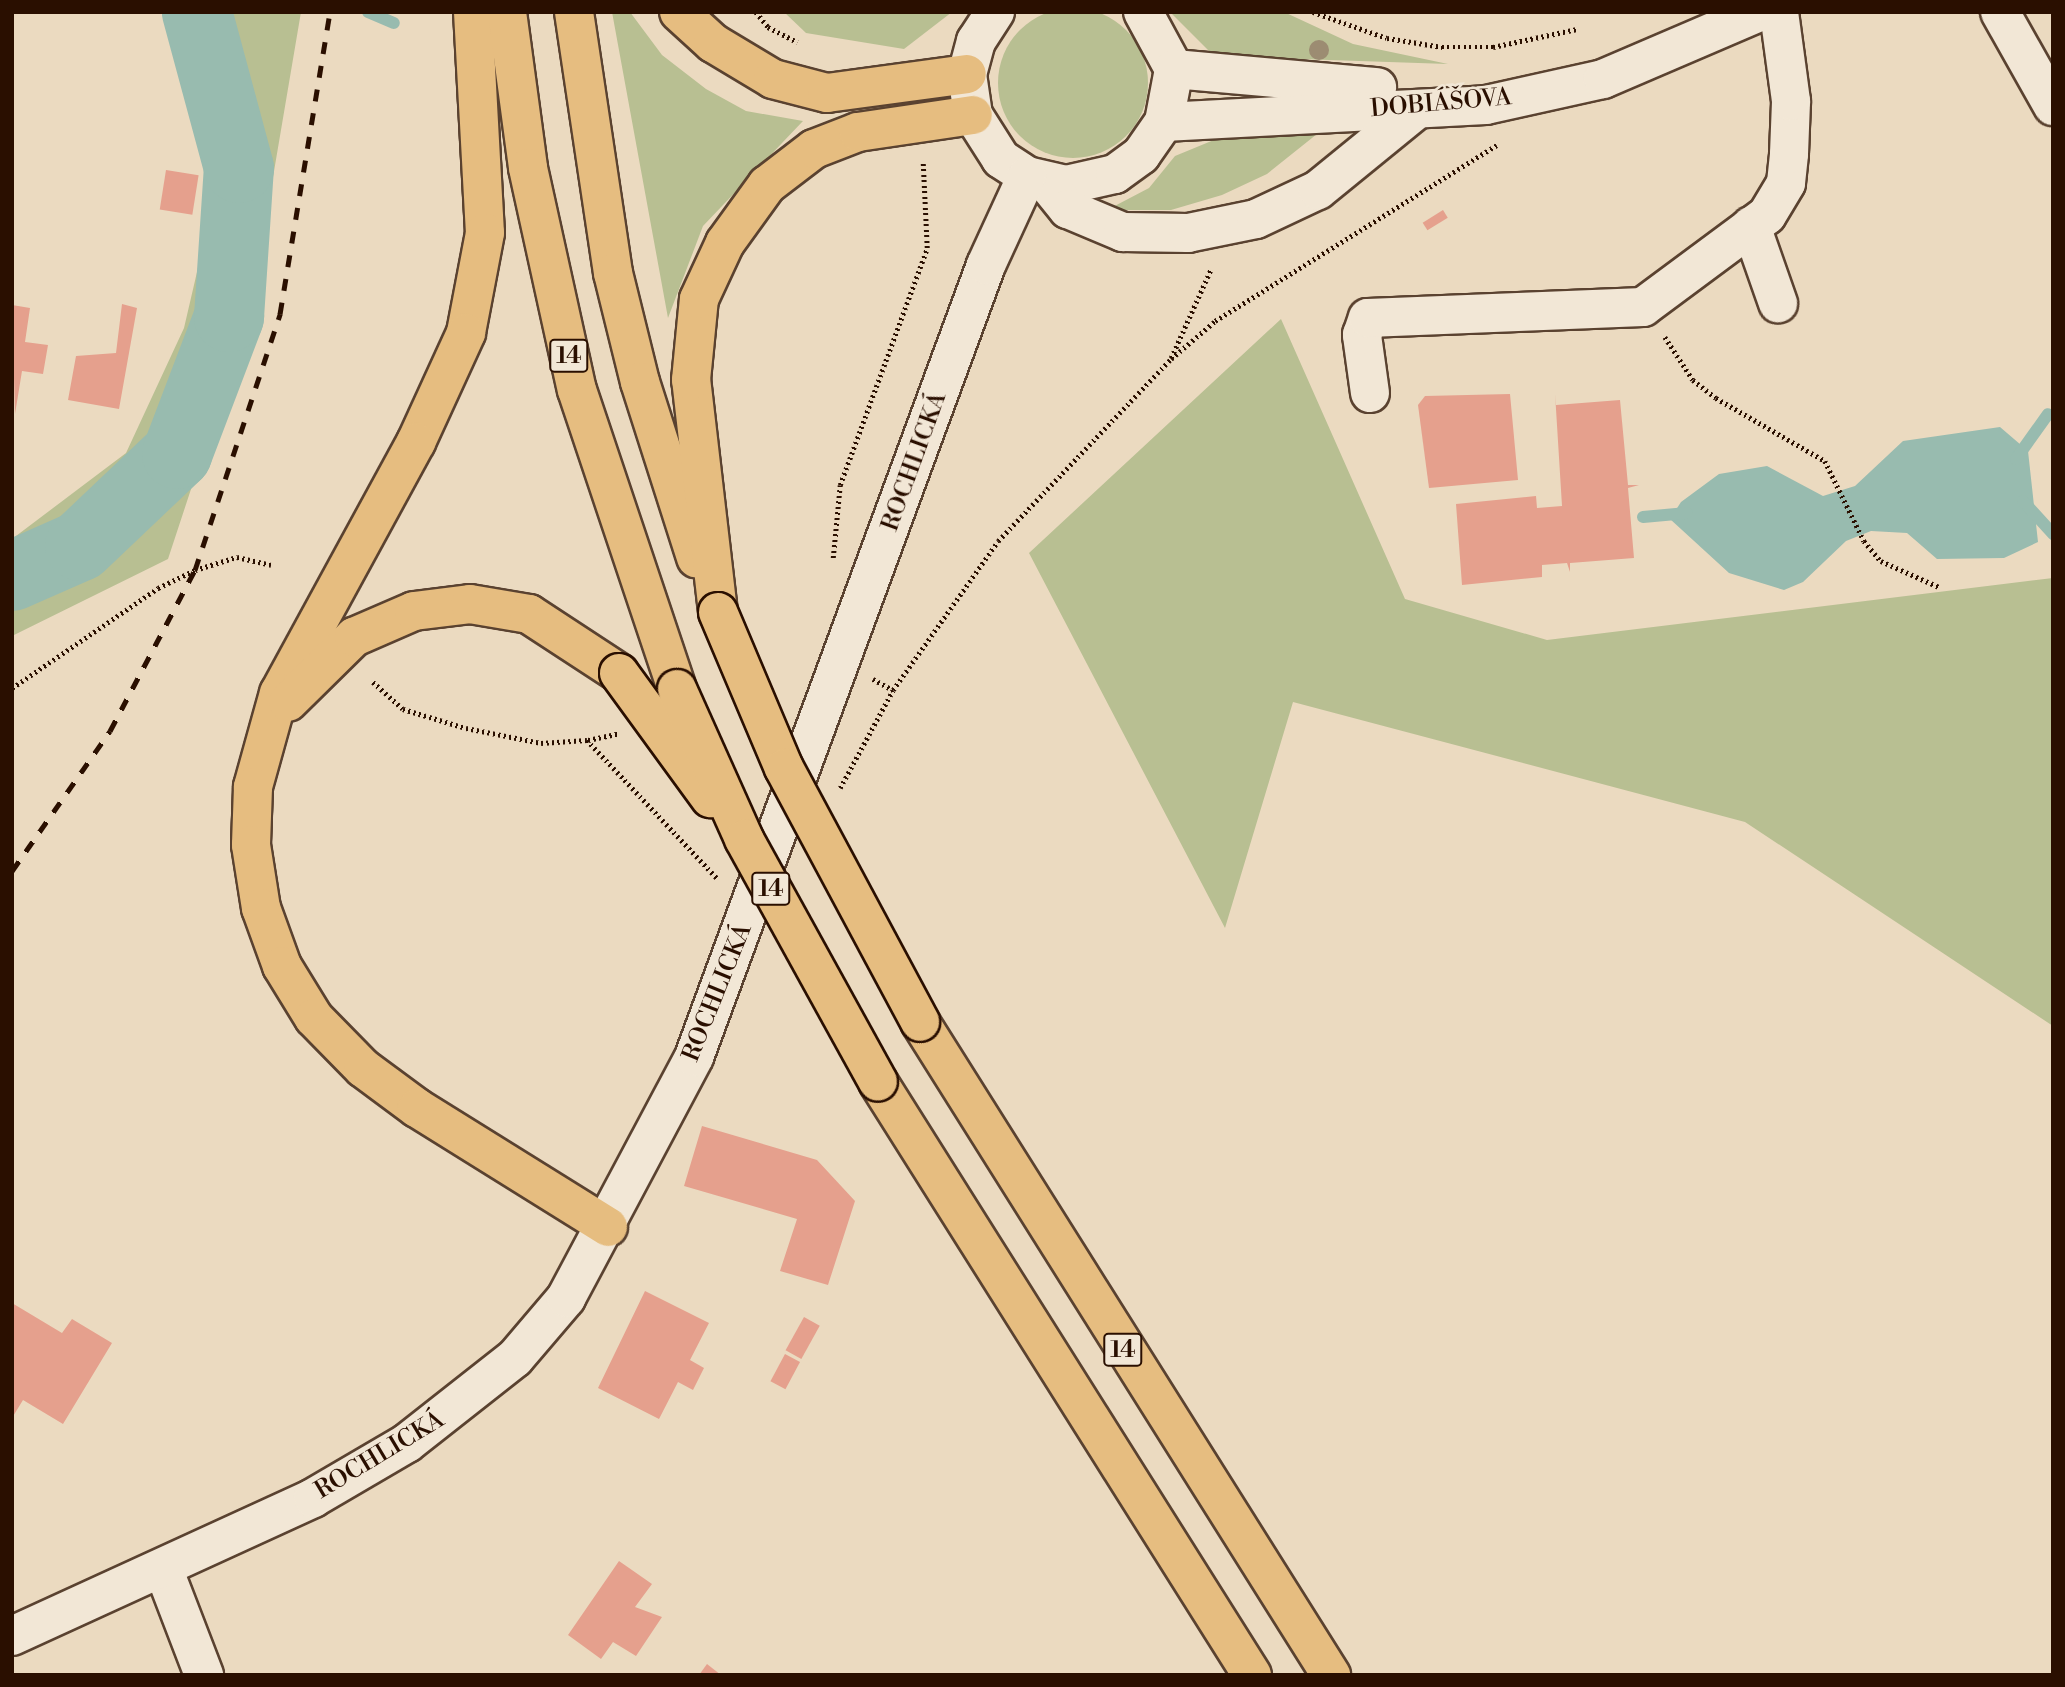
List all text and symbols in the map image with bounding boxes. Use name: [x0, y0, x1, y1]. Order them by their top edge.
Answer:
street label: DOBIÁŠOVA: [1369, 83, 1513, 125]
road number: 14: [548, 336, 590, 376]
street label: ROCHLICKÁ: [877, 389, 953, 535]
road number: 14: [750, 870, 792, 908]
street label: ROCHLICKÁ: [677, 920, 759, 1066]
road number: 14: [1102, 1330, 1144, 1370]
street label: ROCHLICKÁ: [310, 1406, 450, 1506]

